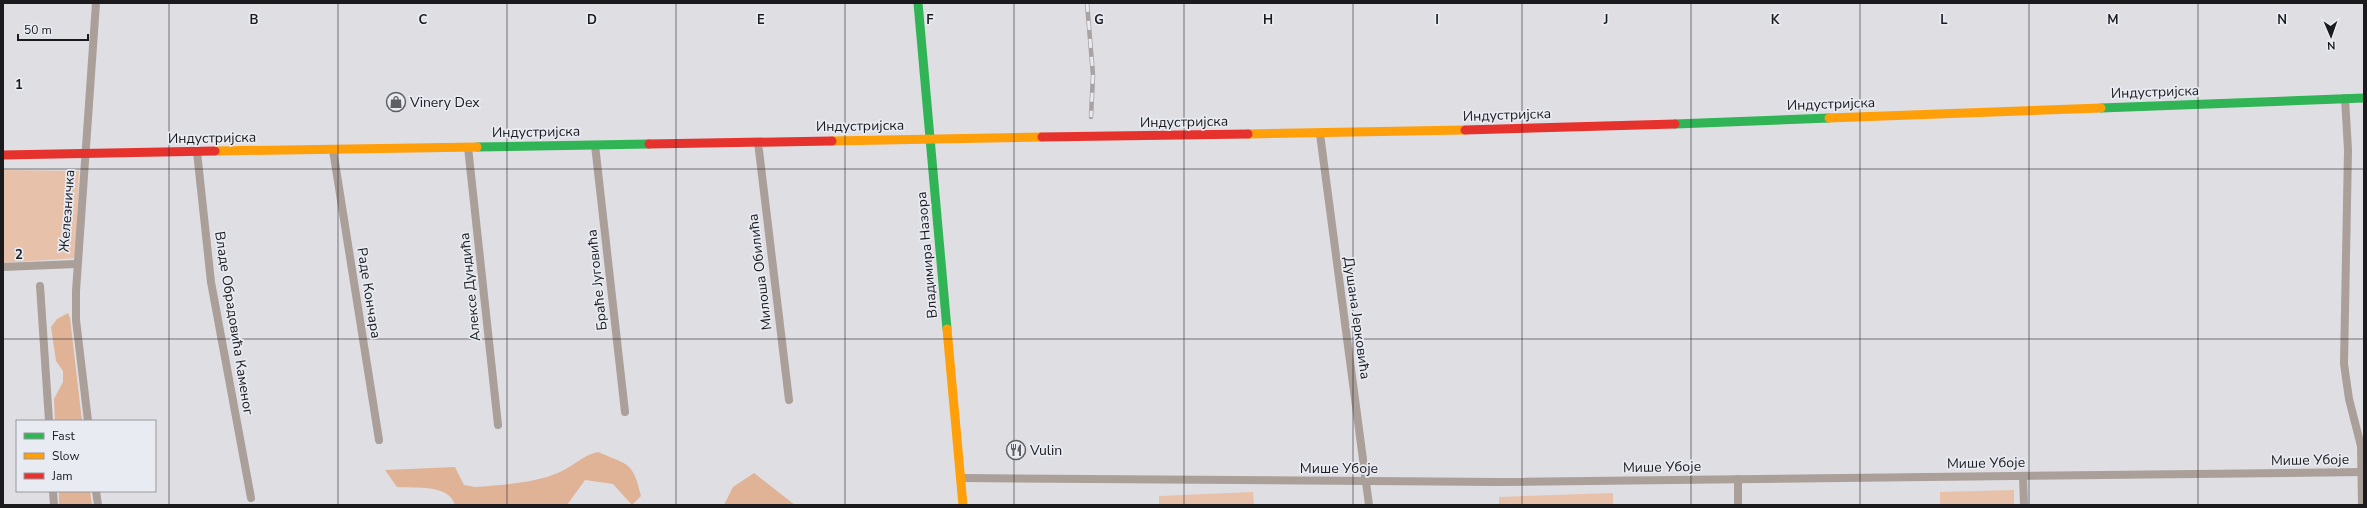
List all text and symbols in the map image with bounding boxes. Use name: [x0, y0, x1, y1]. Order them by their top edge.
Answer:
text: B: [250, 11, 259, 29]
text: C: [419, 11, 428, 29]
text: D: [587, 11, 597, 29]
text: E: [757, 11, 765, 29]
text: F: [926, 11, 934, 29]
text: G: [1094, 11, 1104, 29]
text: H: [1263, 11, 1273, 29]
text: I: [1435, 11, 1439, 29]
text: J: [1603, 11, 1608, 29]
text: K: [1771, 11, 1780, 29]
text: L: [1940, 11, 1948, 29]
text: M: [2107, 11, 2119, 29]
text: N: [2277, 11, 2287, 29]
scale bar: [18, 16, 88, 42]
north arrow: [2311, 16, 2351, 56]
text: 50 m: [24, 22, 52, 38]
text: N: [2327, 38, 2336, 53]
text: 1: [15, 76, 23, 94]
street label: Индустријска: [2111, 81, 2199, 103]
shop icon: Vinery Dex: [385, 91, 407, 113]
place label: Vinery Dex: [409, 93, 480, 112]
street label: Индустријска: [1787, 93, 1875, 115]
street label: Индустријска: [1463, 104, 1551, 126]
street label: Индустријска: [1140, 112, 1228, 132]
street label: Индустријска: [816, 116, 904, 136]
street label: Индустријска: [492, 122, 580, 142]
street label: Индустријска: [168, 128, 256, 148]
street label: Железничка: [55, 169, 79, 253]
street label: Владимира Назора: [912, 191, 942, 319]
street label: Милоша Обилића: [743, 213, 777, 331]
street label: Браће Југовића: [582, 228, 612, 332]
street label: Владе Обрадовића Каменог: [210, 230, 258, 416]
street label: Алексе Дундића: [455, 232, 485, 342]
text: 2: [15, 246, 23, 264]
street label: Раде Кончара: [352, 246, 386, 340]
street label: Душана Јерковића: [1339, 256, 1375, 380]
legend: [16, 420, 156, 492]
text: Fast: [52, 428, 75, 444]
restaurant icon: Vulin: [1005, 439, 1027, 461]
place label: Vulin: [1029, 441, 1062, 460]
text: Slow: [52, 448, 80, 464]
street label: Мише Убоје: [2271, 450, 2349, 470]
street label: Мише Убоје: [1947, 453, 2025, 473]
street label: Мише Убоје: [1623, 457, 1701, 477]
street label: Мише Убоје: [1300, 459, 1378, 478]
text: Jam: [51, 468, 73, 484]

